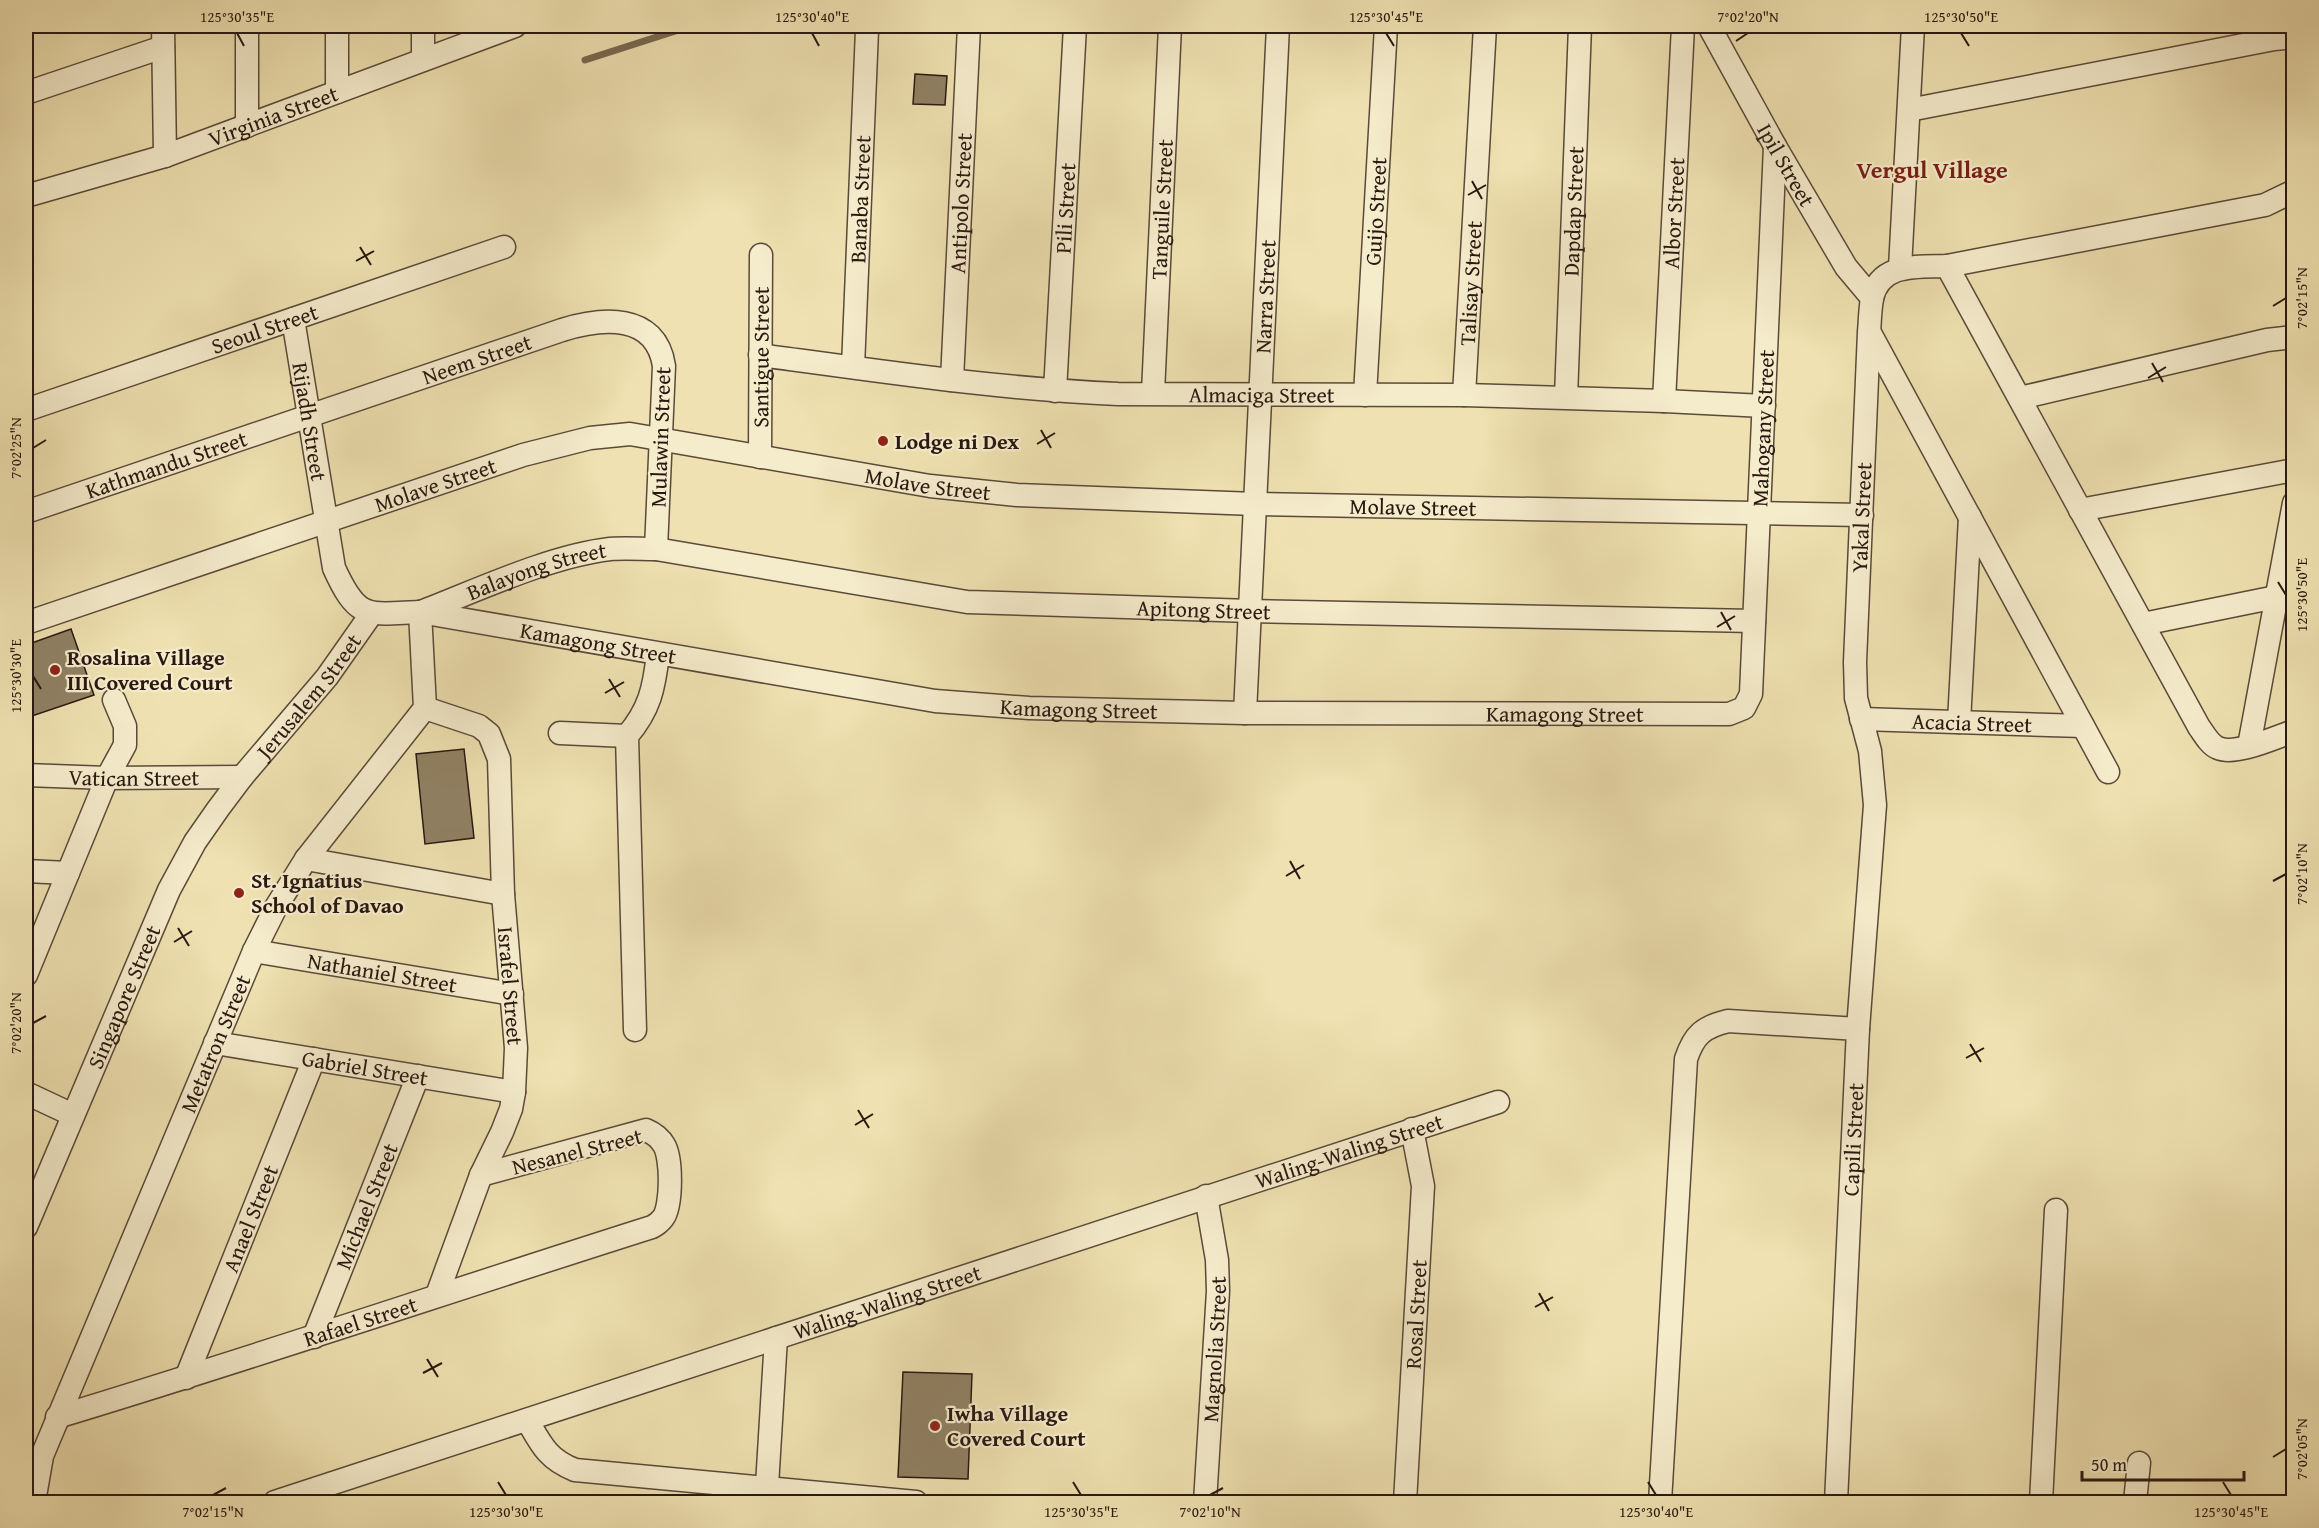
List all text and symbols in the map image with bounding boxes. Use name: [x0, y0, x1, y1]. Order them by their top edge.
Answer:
text: 125°30'35"E: [200, 6, 274, 27]
text: 125°30'40"E: [775, 6, 849, 27]
text: 125°30'45"E: [1349, 6, 1423, 27]
text: 7°02'20"N: [1717, 6, 1779, 27]
text: 125°30'50"E: [1924, 6, 1998, 27]
street label: Virginia Street: [204, 77, 343, 155]
street label: Ipil Street: [1750, 117, 1823, 213]
street label: Antipolo Street: [941, 132, 980, 274]
street label: Banaba Street: [841, 134, 879, 264]
street label: Tanguile Street: [1142, 138, 1181, 280]
street label: Dapdap Street: [1555, 145, 1591, 277]
district label: Vergul Village: [1856, 152, 2008, 187]
street label: Guijo Street: [1356, 156, 1395, 267]
street label: Albor Street: [1655, 156, 1692, 270]
street label: Pili Street: [1047, 162, 1083, 255]
street label: Talisay Street: [1451, 220, 1490, 346]
street label: Narra Street: [1246, 239, 1284, 354]
text: 7°02'15"N: [2291, 267, 2312, 329]
street label: Santigue Street: [744, 286, 777, 428]
street label: Seoul Street: [207, 296, 322, 362]
street label: Neem Street: [418, 325, 536, 392]
street label: Mahogany Street: [1743, 349, 1782, 507]
street label: Rijadh Street: [284, 360, 335, 484]
street label: Mulawin Street: [642, 366, 678, 508]
street label: Almaciga Street: [1189, 378, 1335, 411]
text: 7°02'25"N: [5, 417, 26, 479]
street label: Kathmandu Street: [81, 422, 251, 507]
place label: Lodge ni Dex: [895, 425, 1019, 457]
marker: Lodge ni Dex: [876, 434, 890, 448]
street label: Molave Street: [370, 449, 501, 520]
street label: Molave Street: [862, 459, 993, 508]
street label: Yakal Street: [1843, 461, 1879, 573]
street label: Molave Street: [1349, 490, 1477, 524]
street label: Balayong Street: [462, 534, 609, 608]
text: 125°30'50"E: [2291, 558, 2312, 632]
street label: Apitong Street: [1136, 591, 1271, 627]
street label: Kamagong Street: [518, 614, 679, 672]
street label: Jerusalem Street: [247, 627, 369, 768]
text: 125°30'30"E: [5, 639, 26, 713]
place label: Rosalina Village III Covered Court: [67, 641, 233, 698]
marker: Rosalina Village III Covered Court: [48, 663, 62, 677]
street label: Kamagong Street: [999, 690, 1158, 727]
street label: Kamagong Street: [1486, 697, 1644, 730]
street label: Acacia Street: [1911, 705, 2033, 740]
street label: Vatican Street: [68, 761, 200, 794]
text: 7°02'10"N: [2291, 843, 2312, 905]
place label: St. Ignatius School of Davao: [251, 864, 404, 921]
marker: St. Ignatius School of Davao: [232, 886, 246, 900]
street label: Singapore Street: [79, 920, 168, 1074]
street label: Israfel Street: [490, 925, 532, 1047]
street label: Nathaniel Street: [305, 944, 460, 1001]
street label: Metatron Street: [172, 969, 258, 1118]
text: 7°02'20"N: [5, 992, 26, 1054]
street label: Gabriel Street: [300, 1042, 431, 1094]
street label: Capili Street: [1834, 1082, 1871, 1197]
street label: Waling-Waling Street: [1251, 1105, 1447, 1196]
street label: Nesanel Street: [509, 1119, 646, 1183]
street label: Michael Street: [327, 1138, 406, 1274]
street label: Anael Street: [214, 1160, 286, 1277]
street label: Waling-Waling Street: [789, 1256, 985, 1347]
street label: Rosal Street: [1397, 1258, 1435, 1370]
street label: Magnolia Street: [1194, 1276, 1234, 1423]
street label: Rafael Street: [299, 1288, 421, 1355]
place label: Iwha Village Covered Court: [947, 1397, 1086, 1454]
text: 7°02'05"N: [2291, 1418, 2312, 1480]
marker: Iwha Village Covered Court: [928, 1419, 942, 1433]
scale bar: [2082, 1444, 2244, 1482]
text: 50 m: [2091, 1451, 2127, 1478]
text: 7°02'15"N: [182, 1501, 244, 1522]
text: 125°30'30"E: [469, 1501, 543, 1522]
text: 125°30'35"E: [1044, 1501, 1118, 1522]
text: 7°02'10"N: [1179, 1501, 1241, 1522]
text: 125°30'40"E: [1619, 1501, 1693, 1522]
text: 125°30'45"E: [2194, 1501, 2268, 1522]

